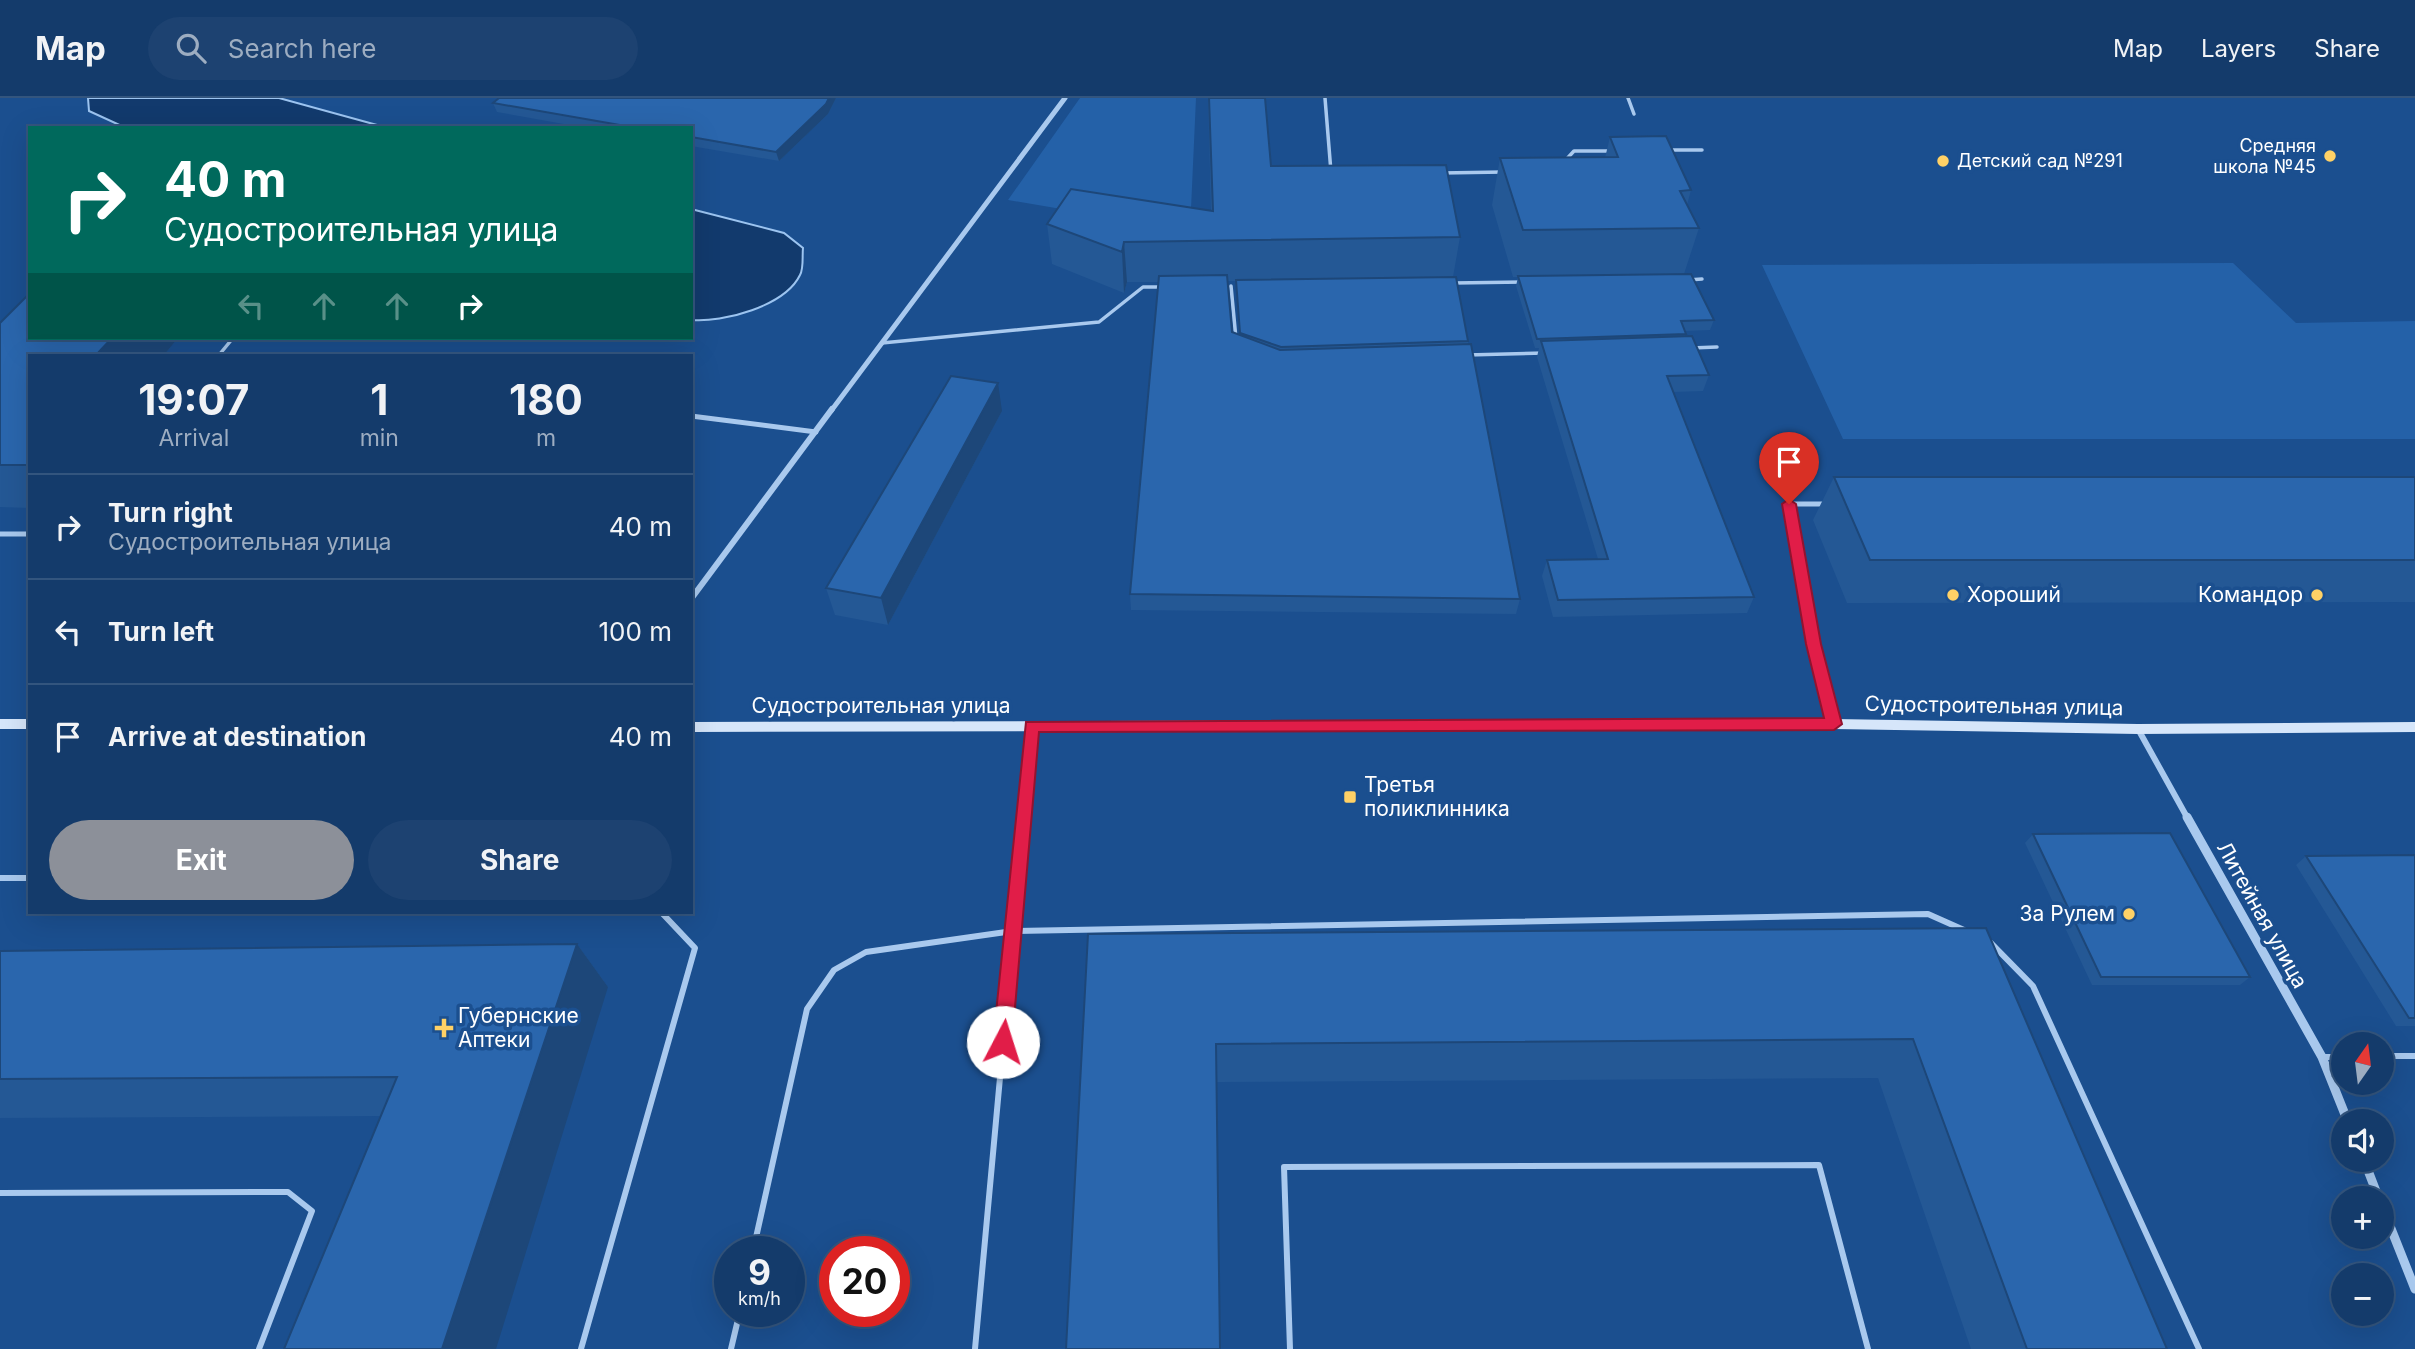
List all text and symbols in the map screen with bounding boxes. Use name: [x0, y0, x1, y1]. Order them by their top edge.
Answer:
search box: [148, 17, 638, 80]
text: Map: [35, 28, 106, 68]
icon: search: [172, 29, 210, 67]
text: Search here: [228, 33, 376, 64]
text: Map: [2113, 34, 2163, 63]
text: Layers: [2201, 34, 2276, 63]
text: Share: [2314, 34, 2380, 63]
place label: Средняя школа №45: [2213, 135, 2316, 177]
marker: Средняя школа №45: [2322, 148, 2338, 164]
text: 40 m: [164, 150, 287, 209]
place label: Детский сад №291: [1957, 150, 2123, 171]
marker: Детский сад №291: [1935, 153, 1951, 169]
icon: right: [49, 154, 140, 245]
text: Судостроительная улица: [164, 210, 558, 249]
icon: left: [232, 287, 270, 325]
icon: ahead: [305, 287, 343, 325]
icon: ahead: [378, 287, 416, 325]
icon: right: [451, 287, 489, 325]
text: 19:07: [138, 374, 249, 425]
text: 1: [370, 374, 388, 425]
text: 180: [509, 374, 583, 425]
text: Arrival: [158, 424, 229, 452]
text: min: [360, 424, 399, 452]
text: m: [536, 424, 556, 452]
pin: [1759, 432, 1819, 504]
icon: arrive: [1770, 443, 1808, 481]
text: Turn right: [108, 497, 233, 528]
icon: right: [49, 508, 87, 546]
text: 40 m: [609, 511, 672, 542]
text: Судостроительная улица: [108, 528, 392, 556]
place label: Хороший: [1967, 582, 2061, 607]
place label: Командор: [2198, 582, 2303, 607]
marker: Хороший: [1945, 587, 1961, 603]
marker: Командор: [2309, 587, 2325, 603]
icon: left: [49, 613, 87, 651]
text: Turn left: [108, 616, 214, 647]
text: 100 m: [599, 616, 672, 647]
street label: Судостроительная улица: [1864, 691, 2124, 720]
street label: Судостроительная улица: [752, 693, 1010, 718]
icon: arrive: [49, 718, 87, 756]
text: Arrive at destination: [108, 721, 367, 752]
text: 40 m: [609, 721, 672, 752]
place label: Третья поликлинника: [1364, 772, 1510, 821]
marker: Третья поликлинника: [1342, 789, 1358, 805]
button: Exit: [49, 820, 354, 900]
button: Share: [368, 820, 672, 900]
street label: Литейная улица: [2212, 837, 2313, 992]
place label: За Рулем: [2020, 901, 2115, 926]
marker: За Рулем: [2121, 906, 2137, 922]
place label: Губернские Аптеки: [458, 1003, 579, 1052]
position arrow: [966, 1005, 1040, 1079]
marker: Губернские Аптеки: [436, 1020, 452, 1036]
north arrow: [2331, 1032, 2394, 1096]
map controls: [2331, 1032, 2394, 1326]
button: sound: [2331, 1109, 2394, 1172]
button: +: [2331, 1186, 2394, 1249]
speed limit sign: 20: [819, 1236, 910, 1327]
text: 9: [748, 1251, 771, 1293]
button: −: [2331, 1263, 2394, 1326]
text: km/h: [738, 1288, 781, 1309]

